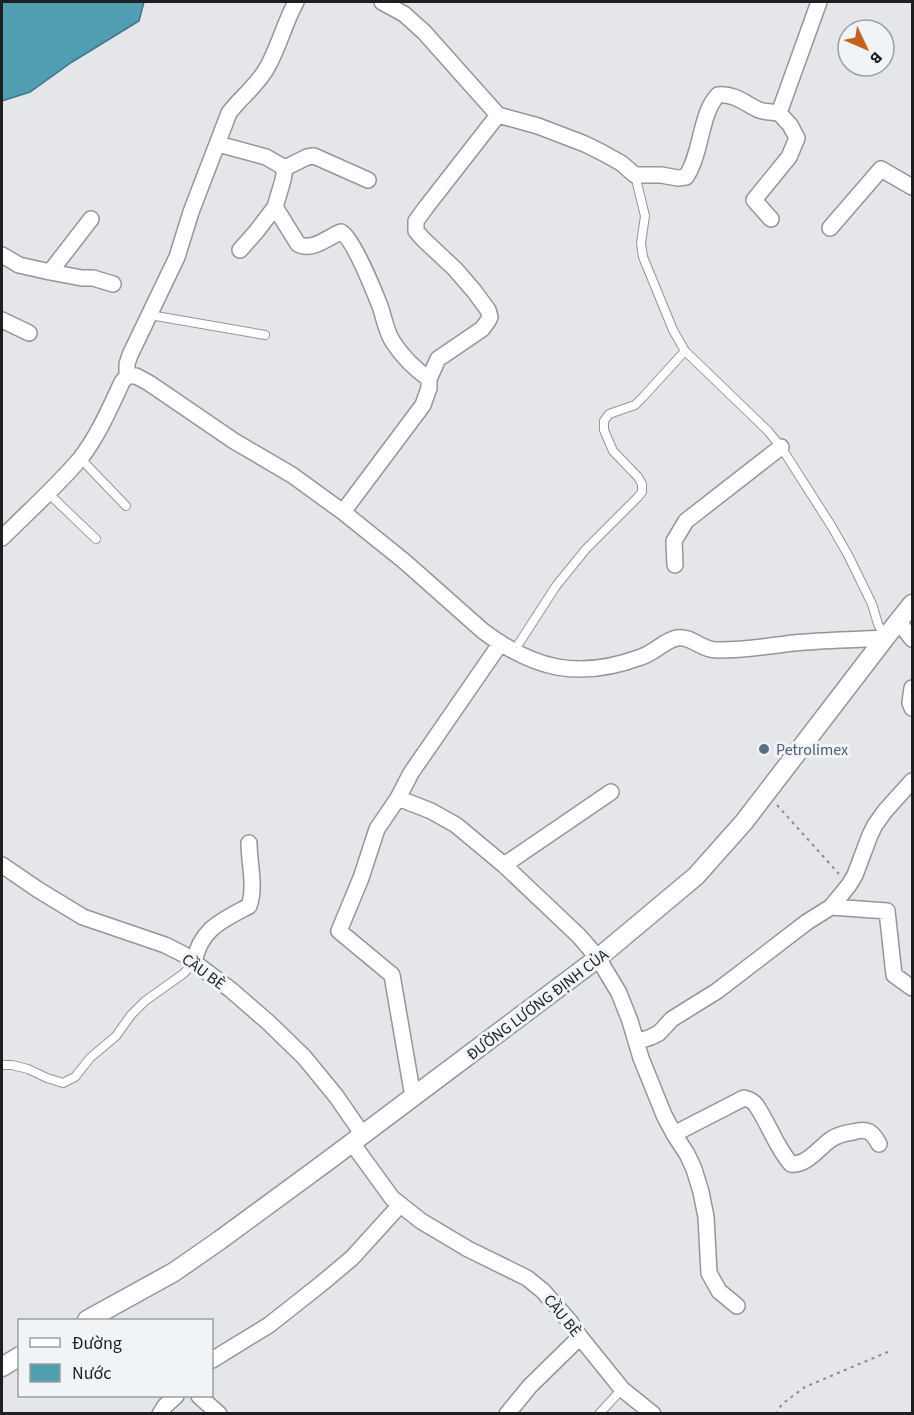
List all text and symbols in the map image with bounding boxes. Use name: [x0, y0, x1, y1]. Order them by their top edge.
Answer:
north arrow: [836, 18, 896, 78]
text: B: [865, 47, 887, 69]
place label: Petrolimex: [776, 739, 848, 761]
marker: Petrolimex: [757, 742, 771, 756]
street label: ĐƯỜNG LƯƠNG ĐỊNH CỦA: [462, 944, 613, 1066]
street label: CẦU BÈ: [177, 949, 230, 995]
street label: CẦU BÈ: [538, 1290, 586, 1342]
legend: [18, 1319, 213, 1397]
text: Đường: [72, 1331, 122, 1356]
text: Nước: [72, 1361, 111, 1386]

